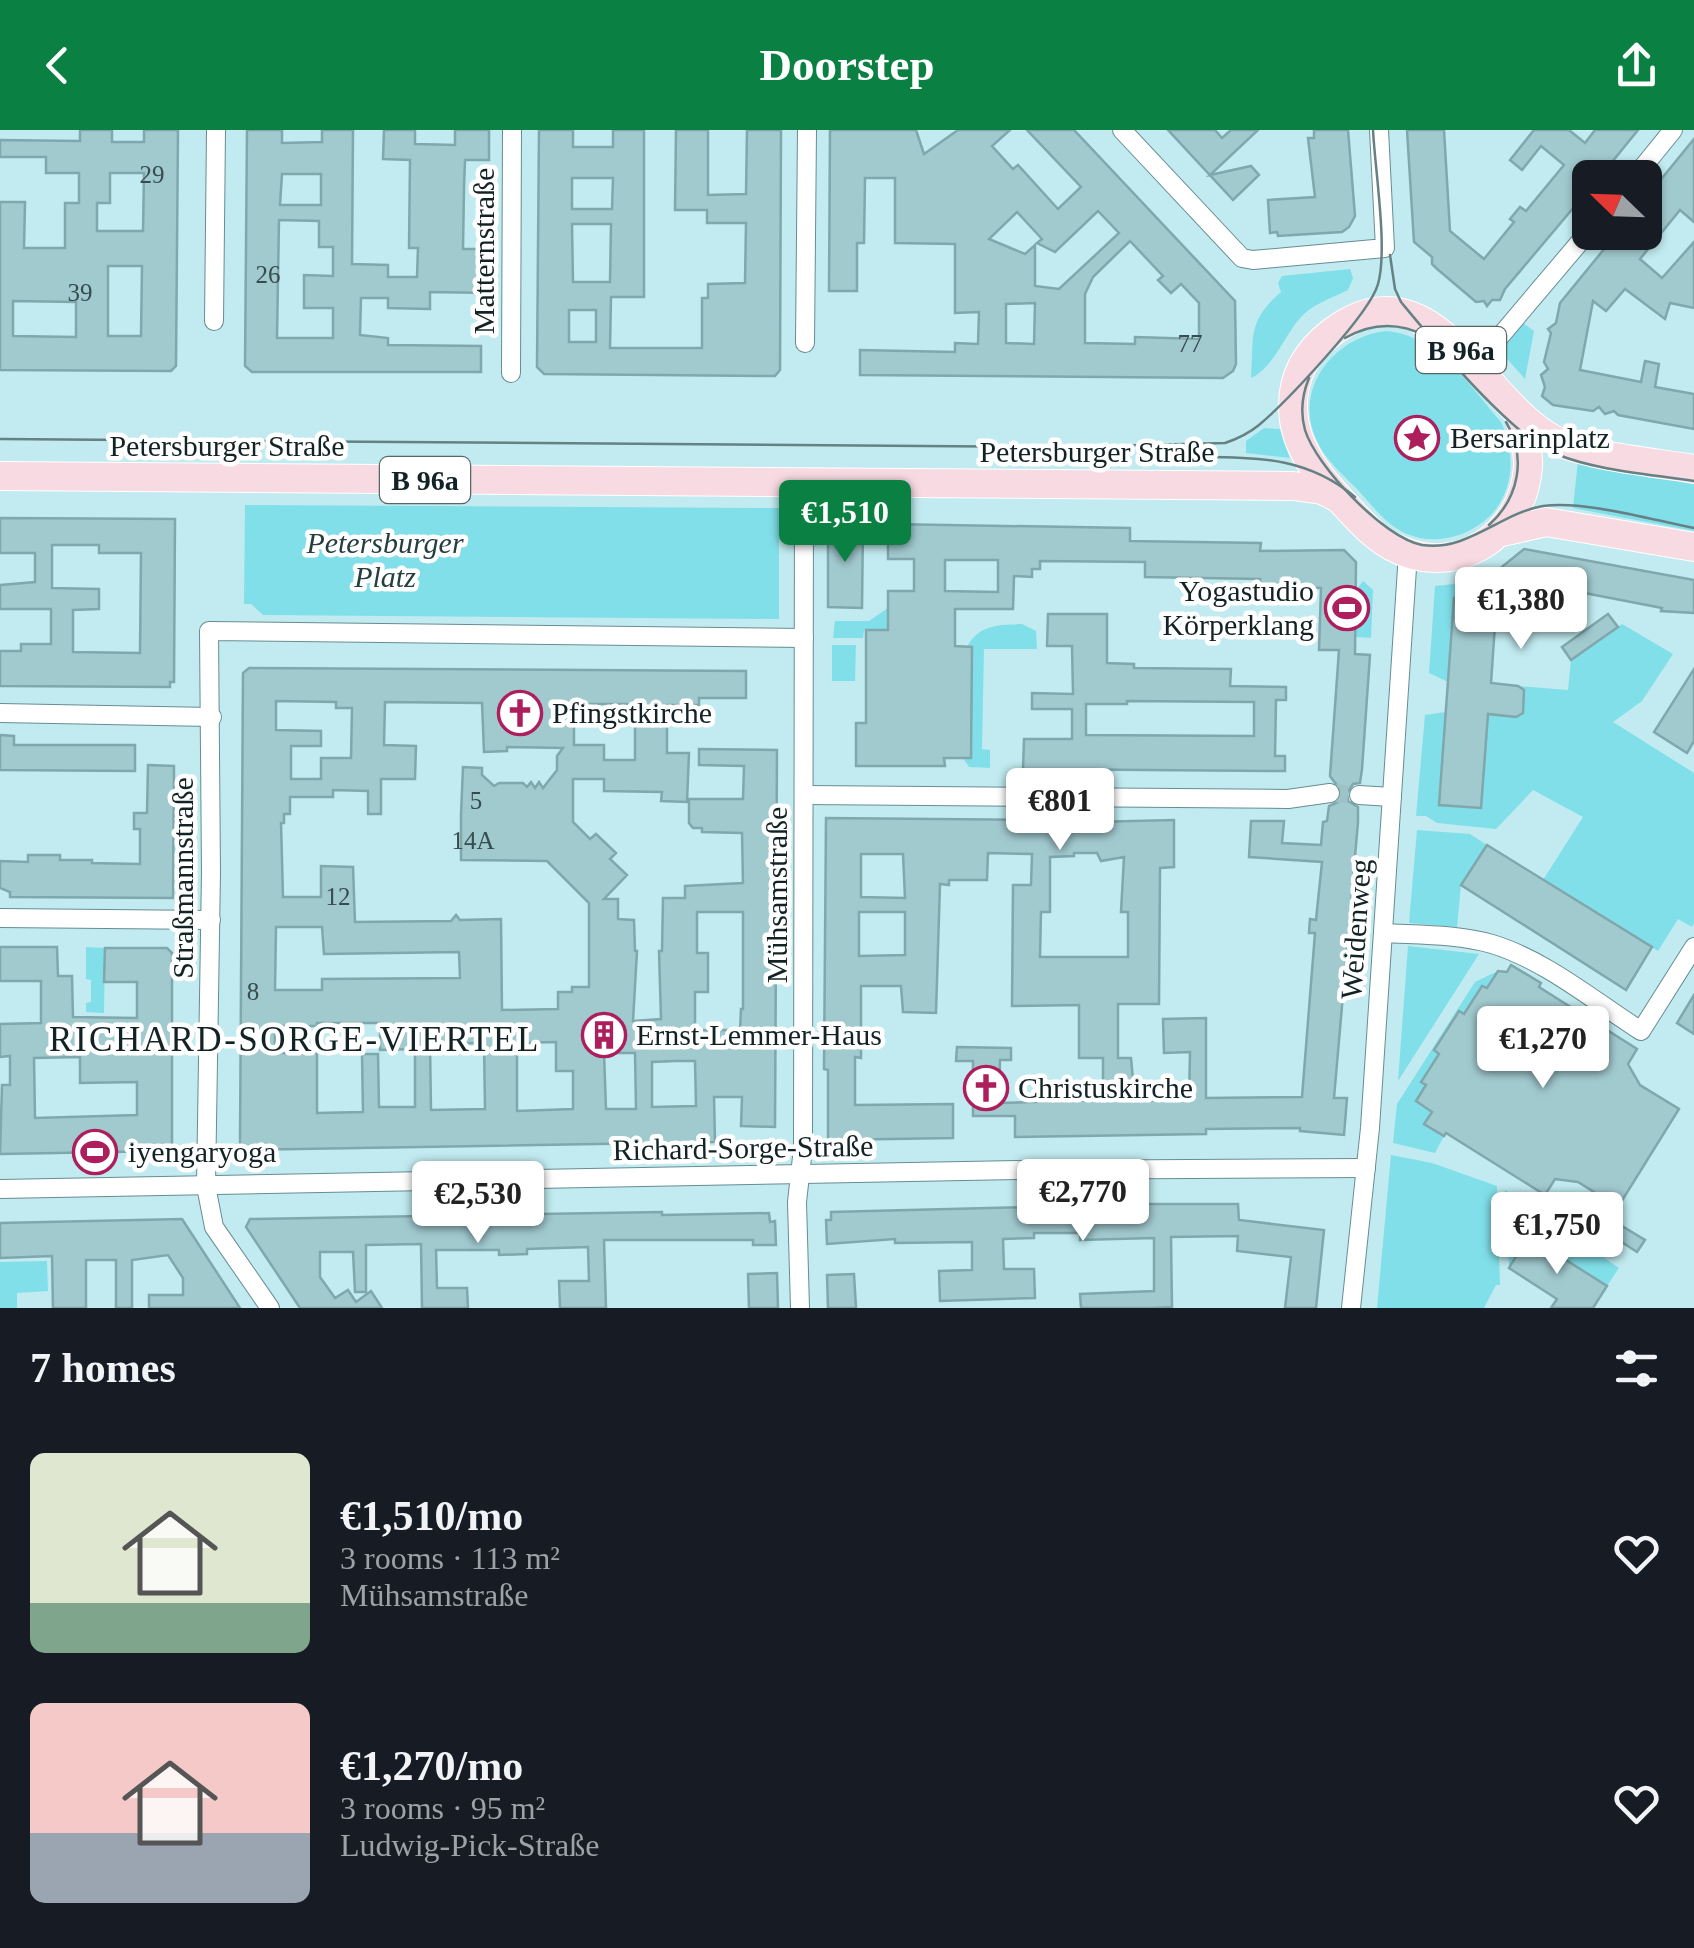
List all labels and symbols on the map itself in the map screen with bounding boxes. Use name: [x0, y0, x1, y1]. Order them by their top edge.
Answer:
north arrow: [1572, 160, 1662, 250]
house number: 29: [140, 161, 165, 188]
street label: Matternstraße: [467, 168, 500, 334]
house number: 26: [256, 261, 281, 288]
house number: 39: [68, 279, 93, 306]
road number: B 96a: [1416, 327, 1506, 373]
house number: 77: [1178, 330, 1203, 357]
place icon: Bersarinplatz: [1394, 415, 1440, 461]
place label: Bersarinplatz: [1450, 421, 1610, 454]
street label: Petersburger Straße: [109, 429, 345, 462]
street label: Petersburger Straße: [979, 435, 1215, 468]
road number: B 96a: [380, 457, 470, 503]
pin: €1,510: [764, 480, 926, 565]
park label: Petersburger Platz: [305, 526, 464, 593]
pin: €1,380: [1440, 567, 1602, 652]
place label: Yogastudio Körperklang: [1162, 574, 1314, 641]
sports icon: Yogastudio Körperklang: [1324, 585, 1370, 631]
church icon: Pfingstkirche: [497, 690, 543, 736]
place label: Pfingstkirche: [552, 696, 712, 729]
pin: €801: [1001, 768, 1119, 853]
street label: Straßmannstraße: [166, 777, 199, 979]
house number: 5: [470, 787, 482, 814]
street label: Mühsamstraße: [760, 807, 793, 983]
house number: 14A: [451, 827, 495, 854]
street label: Weidenweg: [1334, 858, 1377, 1000]
house number: 12: [326, 883, 351, 910]
house number: 8: [247, 978, 259, 1005]
pin: €1,270: [1462, 1006, 1624, 1091]
building icon: Ernst-Lemmer-Haus: [581, 1012, 627, 1058]
place label: Ernst-Lemmer-Haus: [636, 1018, 882, 1051]
district label: RICHARD-SORGE-VIERTEL: [49, 1020, 541, 1059]
church icon: Christuskirche: [963, 1065, 1009, 1111]
place label: Christuskirche: [1018, 1071, 1193, 1104]
sports icon: iyengaryoga: [72, 1129, 118, 1175]
street label: Richard-Sorge-Straße: [612, 1129, 874, 1166]
place label: iyengaryoga: [128, 1135, 276, 1168]
pin: €2,770: [1002, 1159, 1164, 1244]
pin: €2,530: [397, 1161, 559, 1246]
pin: €1,750: [1476, 1192, 1638, 1277]

